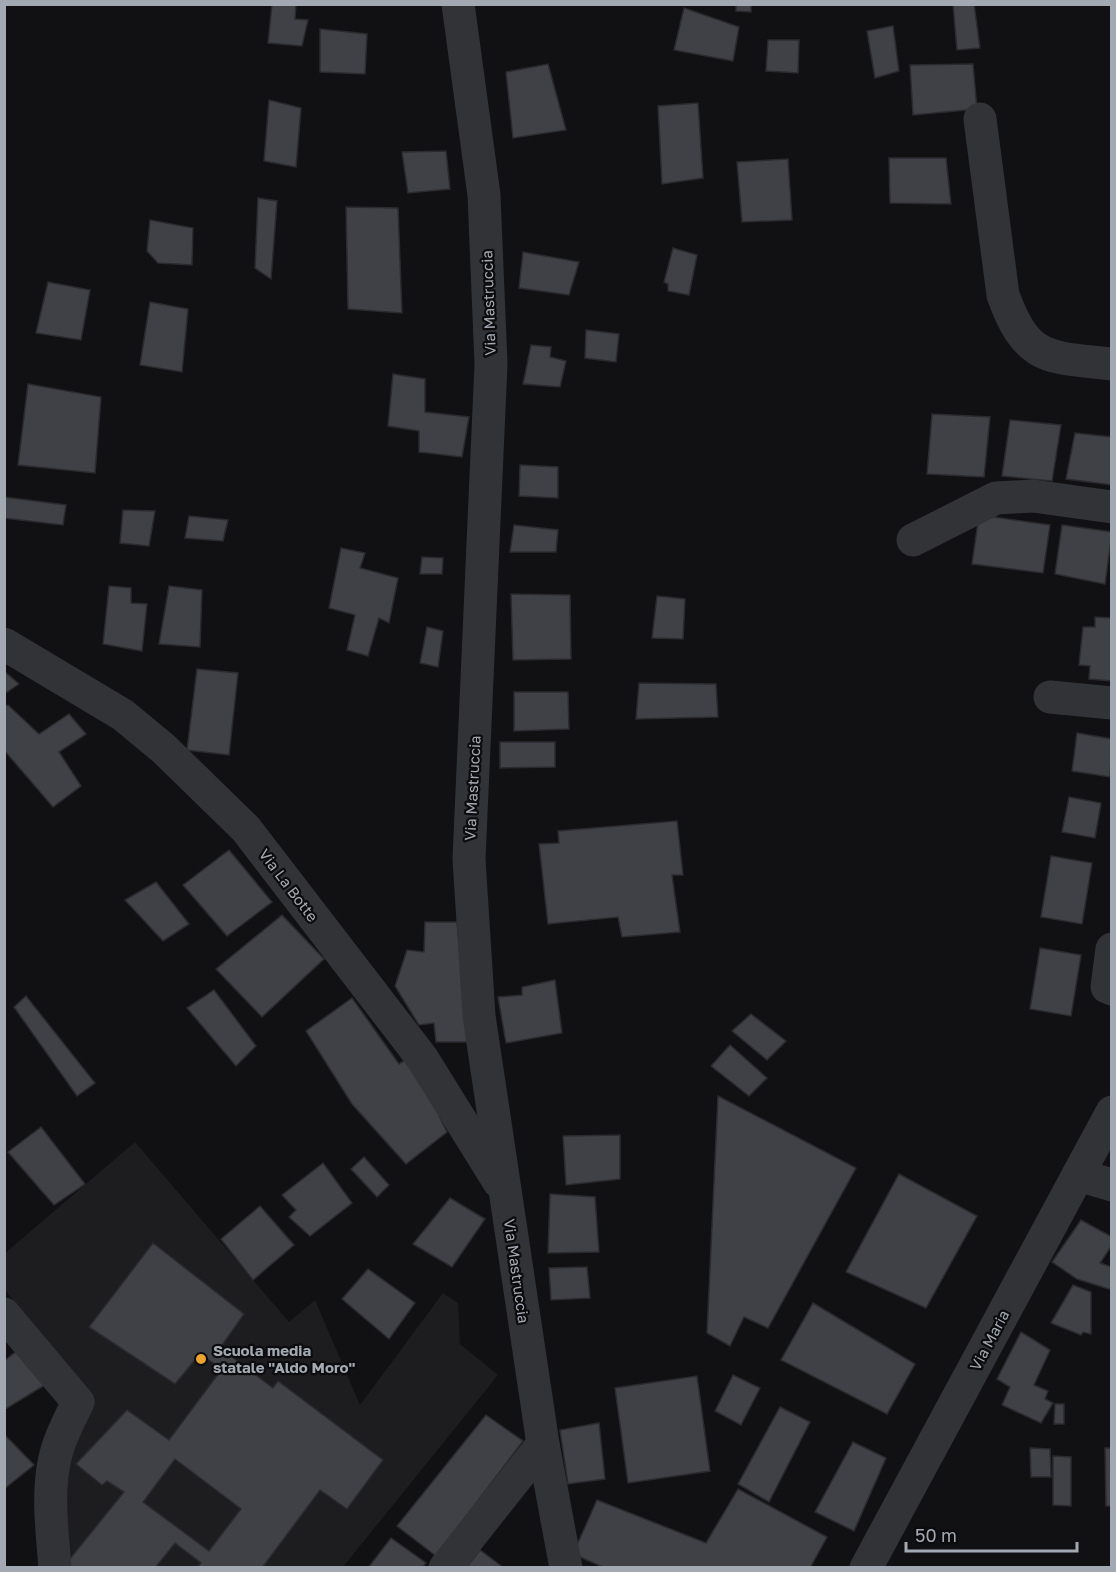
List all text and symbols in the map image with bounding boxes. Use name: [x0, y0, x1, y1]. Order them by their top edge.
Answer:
street label: Via Mastruccia: [477, 250, 499, 356]
street label: Via Mastruccia: [460, 735, 484, 841]
street label: Via La Botte: [256, 845, 322, 925]
street label: Via Mastruccia: [501, 1218, 533, 1324]
street label: Via Maria: [966, 1307, 1012, 1373]
place label: Scuola media statale "Aldo Moro": [213, 1341, 355, 1376]
marker: Scuola media statale "Aldo Moro": [194, 1352, 208, 1366]
scale bar: [906, 1515, 1077, 1553]
text: 50 m: [915, 1524, 957, 1546]

